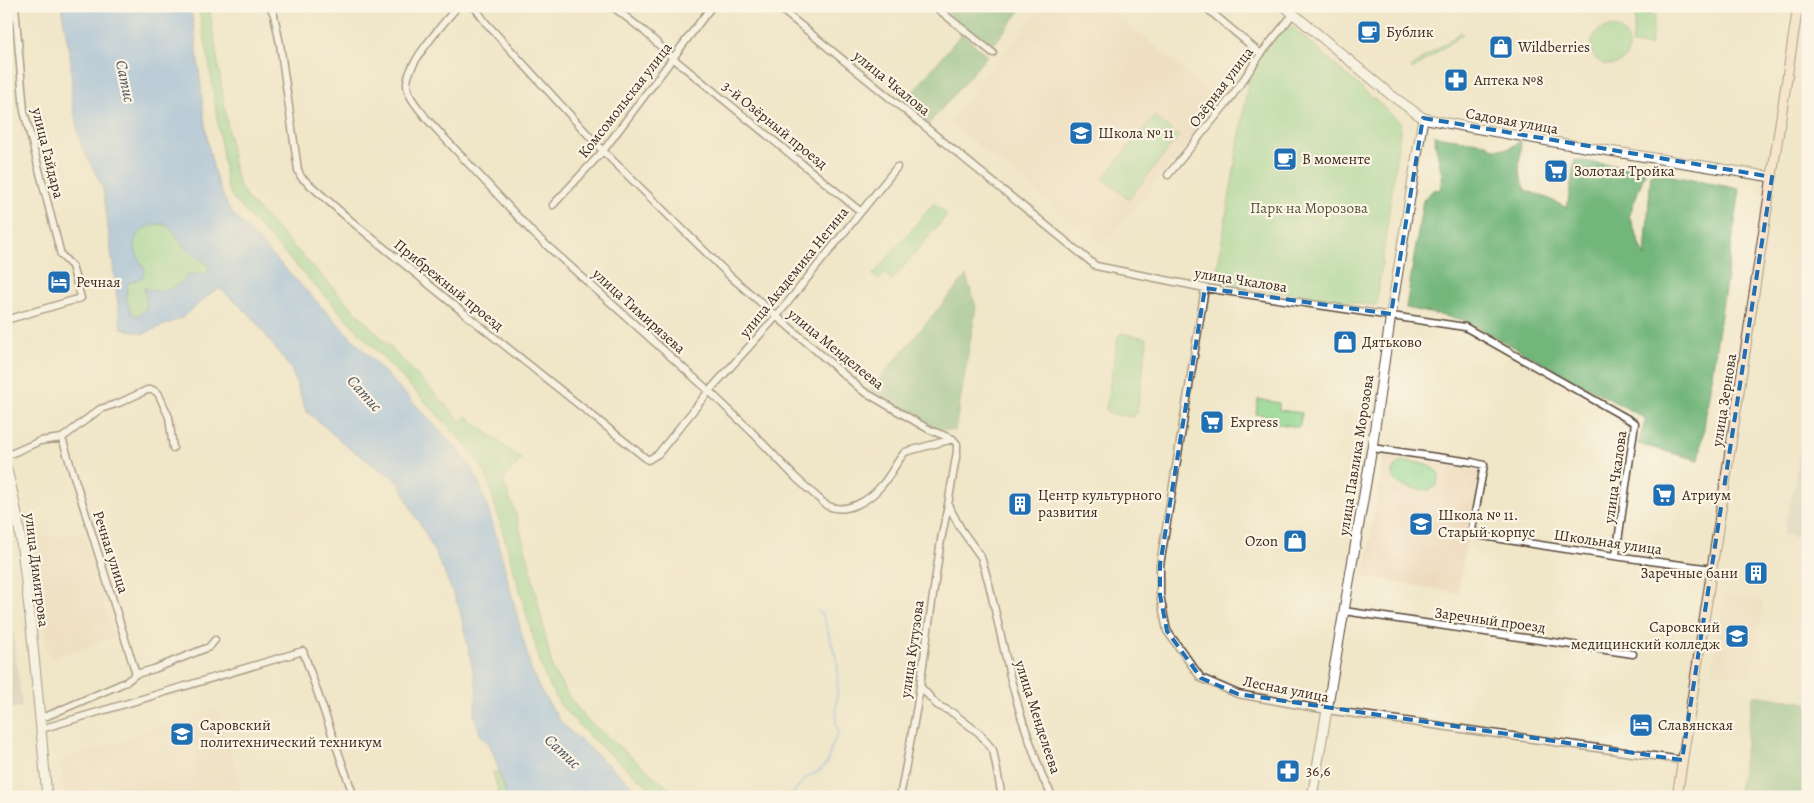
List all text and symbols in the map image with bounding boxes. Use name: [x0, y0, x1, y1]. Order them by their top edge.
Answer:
cafe icon: Бублик: [1356, 19, 1382, 45]
place label: Бублик: [1386, 22, 1434, 42]
shop icon: Wildberries: [1488, 34, 1514, 60]
place label: Wildberries: [1517, 37, 1590, 57]
street label: Комсомольская улица: [574, 38, 677, 162]
street label: Озёрная улица: [1184, 43, 1258, 131]
street label: улица Чкалова: [849, 45, 935, 120]
water label: Сатис: [110, 58, 140, 105]
pharmacy icon: Аптека №8: [1443, 67, 1469, 93]
place label: Аптека №8: [1473, 70, 1543, 90]
street label: 3-й Озёрный проезд: [718, 76, 832, 174]
street label: Садовая улица: [1464, 103, 1560, 139]
street label: улица Гайдара: [27, 105, 69, 200]
school or university icon: Школа № 11: [1068, 120, 1094, 146]
place label: Школа № 11: [1098, 123, 1174, 143]
cafe icon: В моменте: [1272, 146, 1298, 172]
place label: В моменте: [1302, 149, 1371, 169]
supermarket icon: Золотая Тройка: [1543, 158, 1569, 184]
place label: Золотая Тройка: [1574, 161, 1675, 181]
park label: Парк на Морозова: [1250, 198, 1368, 218]
street label: улица Академика Негина: [734, 202, 853, 342]
street label: Прибрежный проезд: [390, 234, 508, 336]
street label: улица Тимирязева: [587, 263, 690, 358]
street label: улица Чкалова: [1192, 263, 1289, 297]
hotel icon: Речная: [46, 269, 72, 295]
place label: Речная: [76, 272, 121, 292]
street label: улица Менделеева: [783, 303, 888, 394]
shop icon: Дятьково: [1332, 329, 1358, 355]
place label: Дятьково: [1362, 332, 1422, 352]
street label: улица Зернова: [1707, 352, 1741, 449]
water label: Сатис: [342, 371, 387, 417]
street label: улица Павлика Морозова: [1333, 373, 1379, 538]
supermarket icon: Express: [1199, 409, 1225, 435]
place label: Express: [1230, 412, 1278, 432]
street label: улица Чкалова: [1598, 429, 1631, 526]
supermarket icon: Атриум: [1651, 482, 1677, 508]
place label: Центр культурного развития: [1038, 485, 1162, 522]
place label: Атриум: [1681, 485, 1731, 505]
building icon: Центр культурного развития: [1007, 491, 1033, 517]
place label: Школа № 11. Старый корпус: [1438, 505, 1535, 542]
street label: Речная улица: [88, 508, 134, 596]
street label: улица Димитрова: [20, 511, 54, 628]
school or university icon: Школа № 11. Старый корпус: [1408, 511, 1434, 537]
street label: Школьная улица: [1553, 525, 1663, 560]
shop icon: Ozon: [1282, 528, 1308, 554]
place label: Ozon: [1245, 531, 1278, 551]
building icon: Заречные бани: [1743, 560, 1769, 586]
place label: Заречные бани: [1640, 563, 1738, 583]
street label: улица Кутузова: [895, 599, 929, 700]
street label: Заречный проезд: [1433, 602, 1547, 638]
place label: Саровский медицинский колледж: [1571, 617, 1720, 654]
school or university icon: Саровский медицинский колледж: [1724, 623, 1750, 649]
street label: улица Менделеева: [1010, 657, 1066, 777]
street label: Лесная улица: [1241, 671, 1331, 707]
hotel icon: Славянская: [1628, 712, 1654, 738]
place label: Саровский политехнический техникум: [200, 715, 382, 752]
place label: Славянская: [1658, 715, 1733, 735]
school or university icon: Саровский политехнический техникум: [169, 721, 195, 747]
water label: Сатис: [539, 729, 586, 774]
pharmacy icon: 36,6: [1275, 758, 1301, 784]
place label: 36,6: [1306, 761, 1331, 781]

